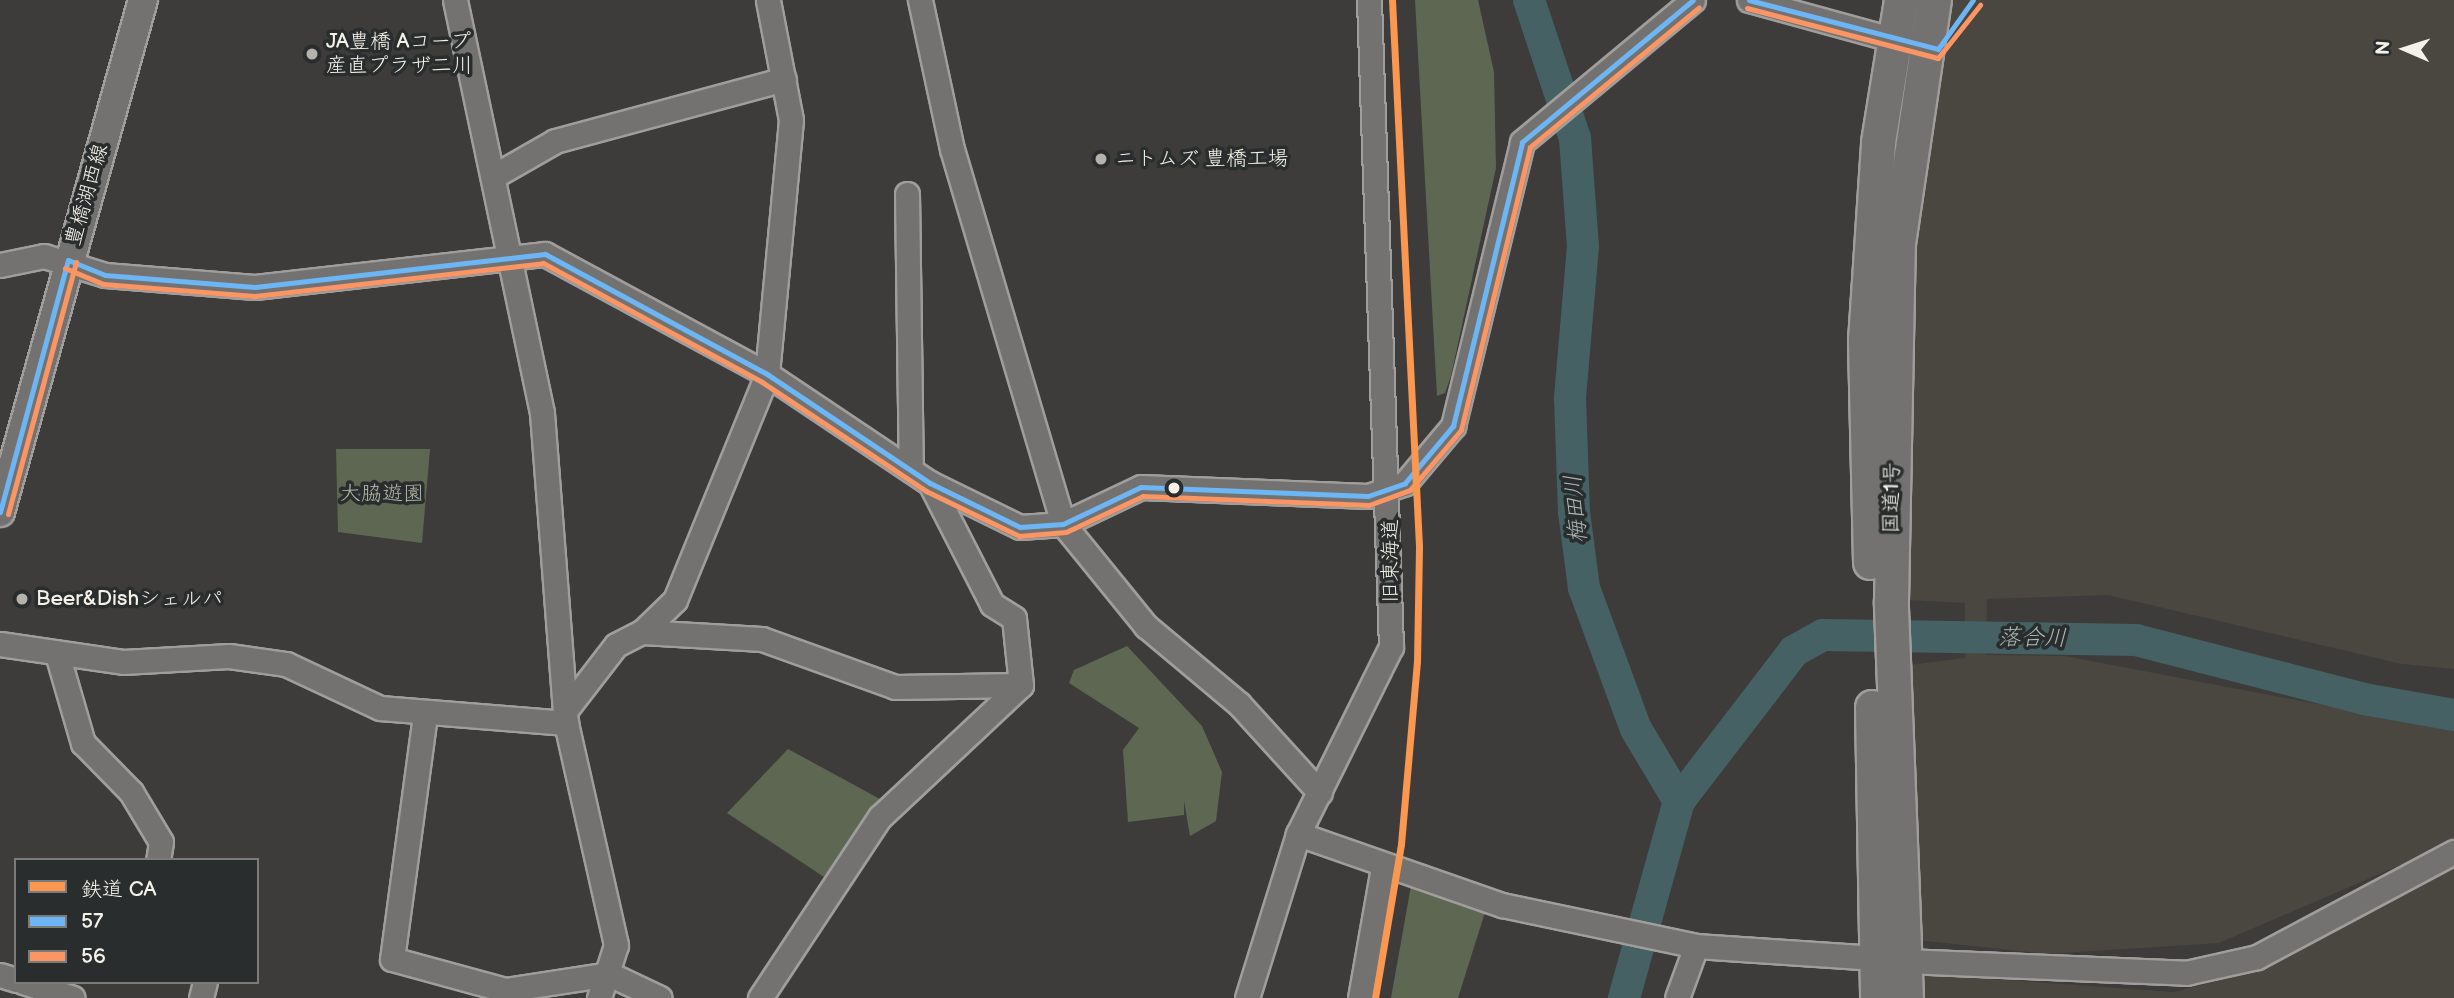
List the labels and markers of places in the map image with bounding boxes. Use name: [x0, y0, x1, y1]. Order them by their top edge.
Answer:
place label: JA豊橋 Aコープ 産直プラザ二川: [326, 29, 473, 79]
marker: JA豊橋 Aコープ 産直プラザ二川: [304, 46, 320, 62]
place label: ニトムズ 豊橋工場: [1115, 146, 1289, 172]
marker: ニトムズ 豊橋工場: [1093, 151, 1109, 167]
unlabelled marker: [1167, 481, 1181, 495]
place label: Beer&Dishシェルパ: [36, 586, 223, 612]
marker: Beer&Dishシェルパ: [14, 591, 30, 607]

